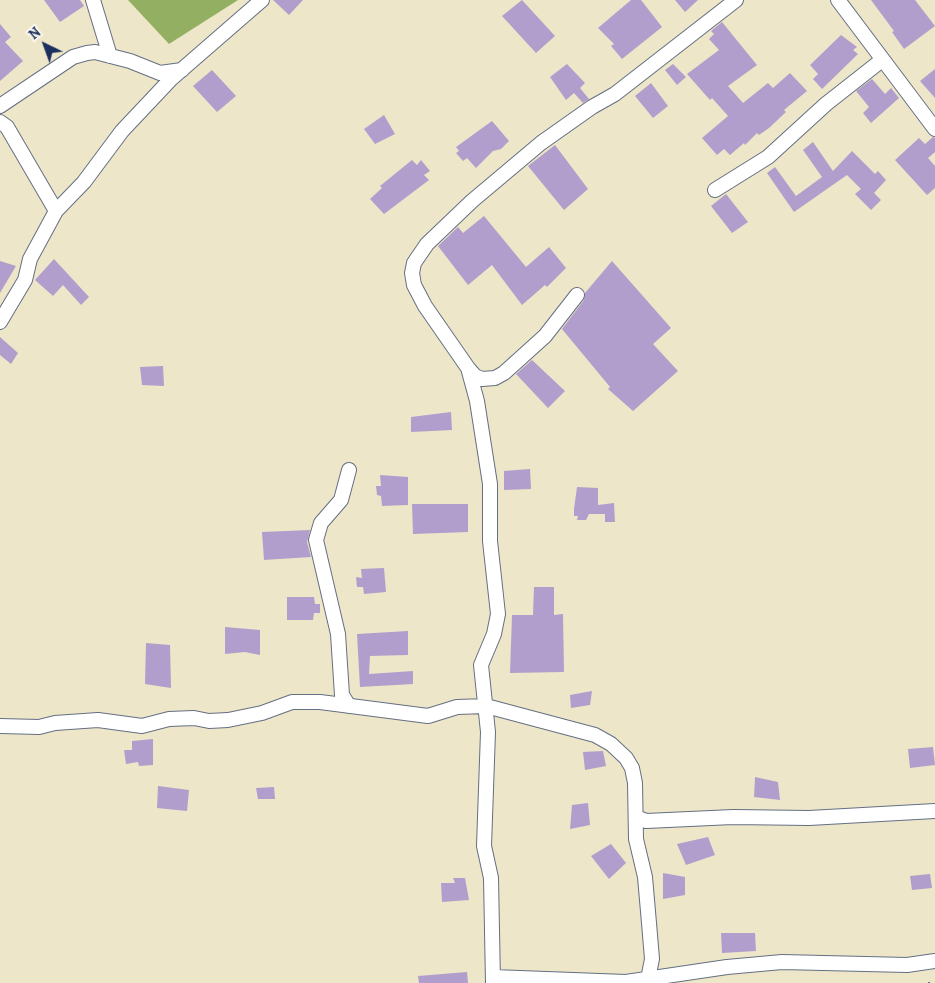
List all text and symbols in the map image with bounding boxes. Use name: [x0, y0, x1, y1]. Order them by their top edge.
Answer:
north arrow: [20, 20, 70, 70]
text: N: [24, 23, 45, 44]

